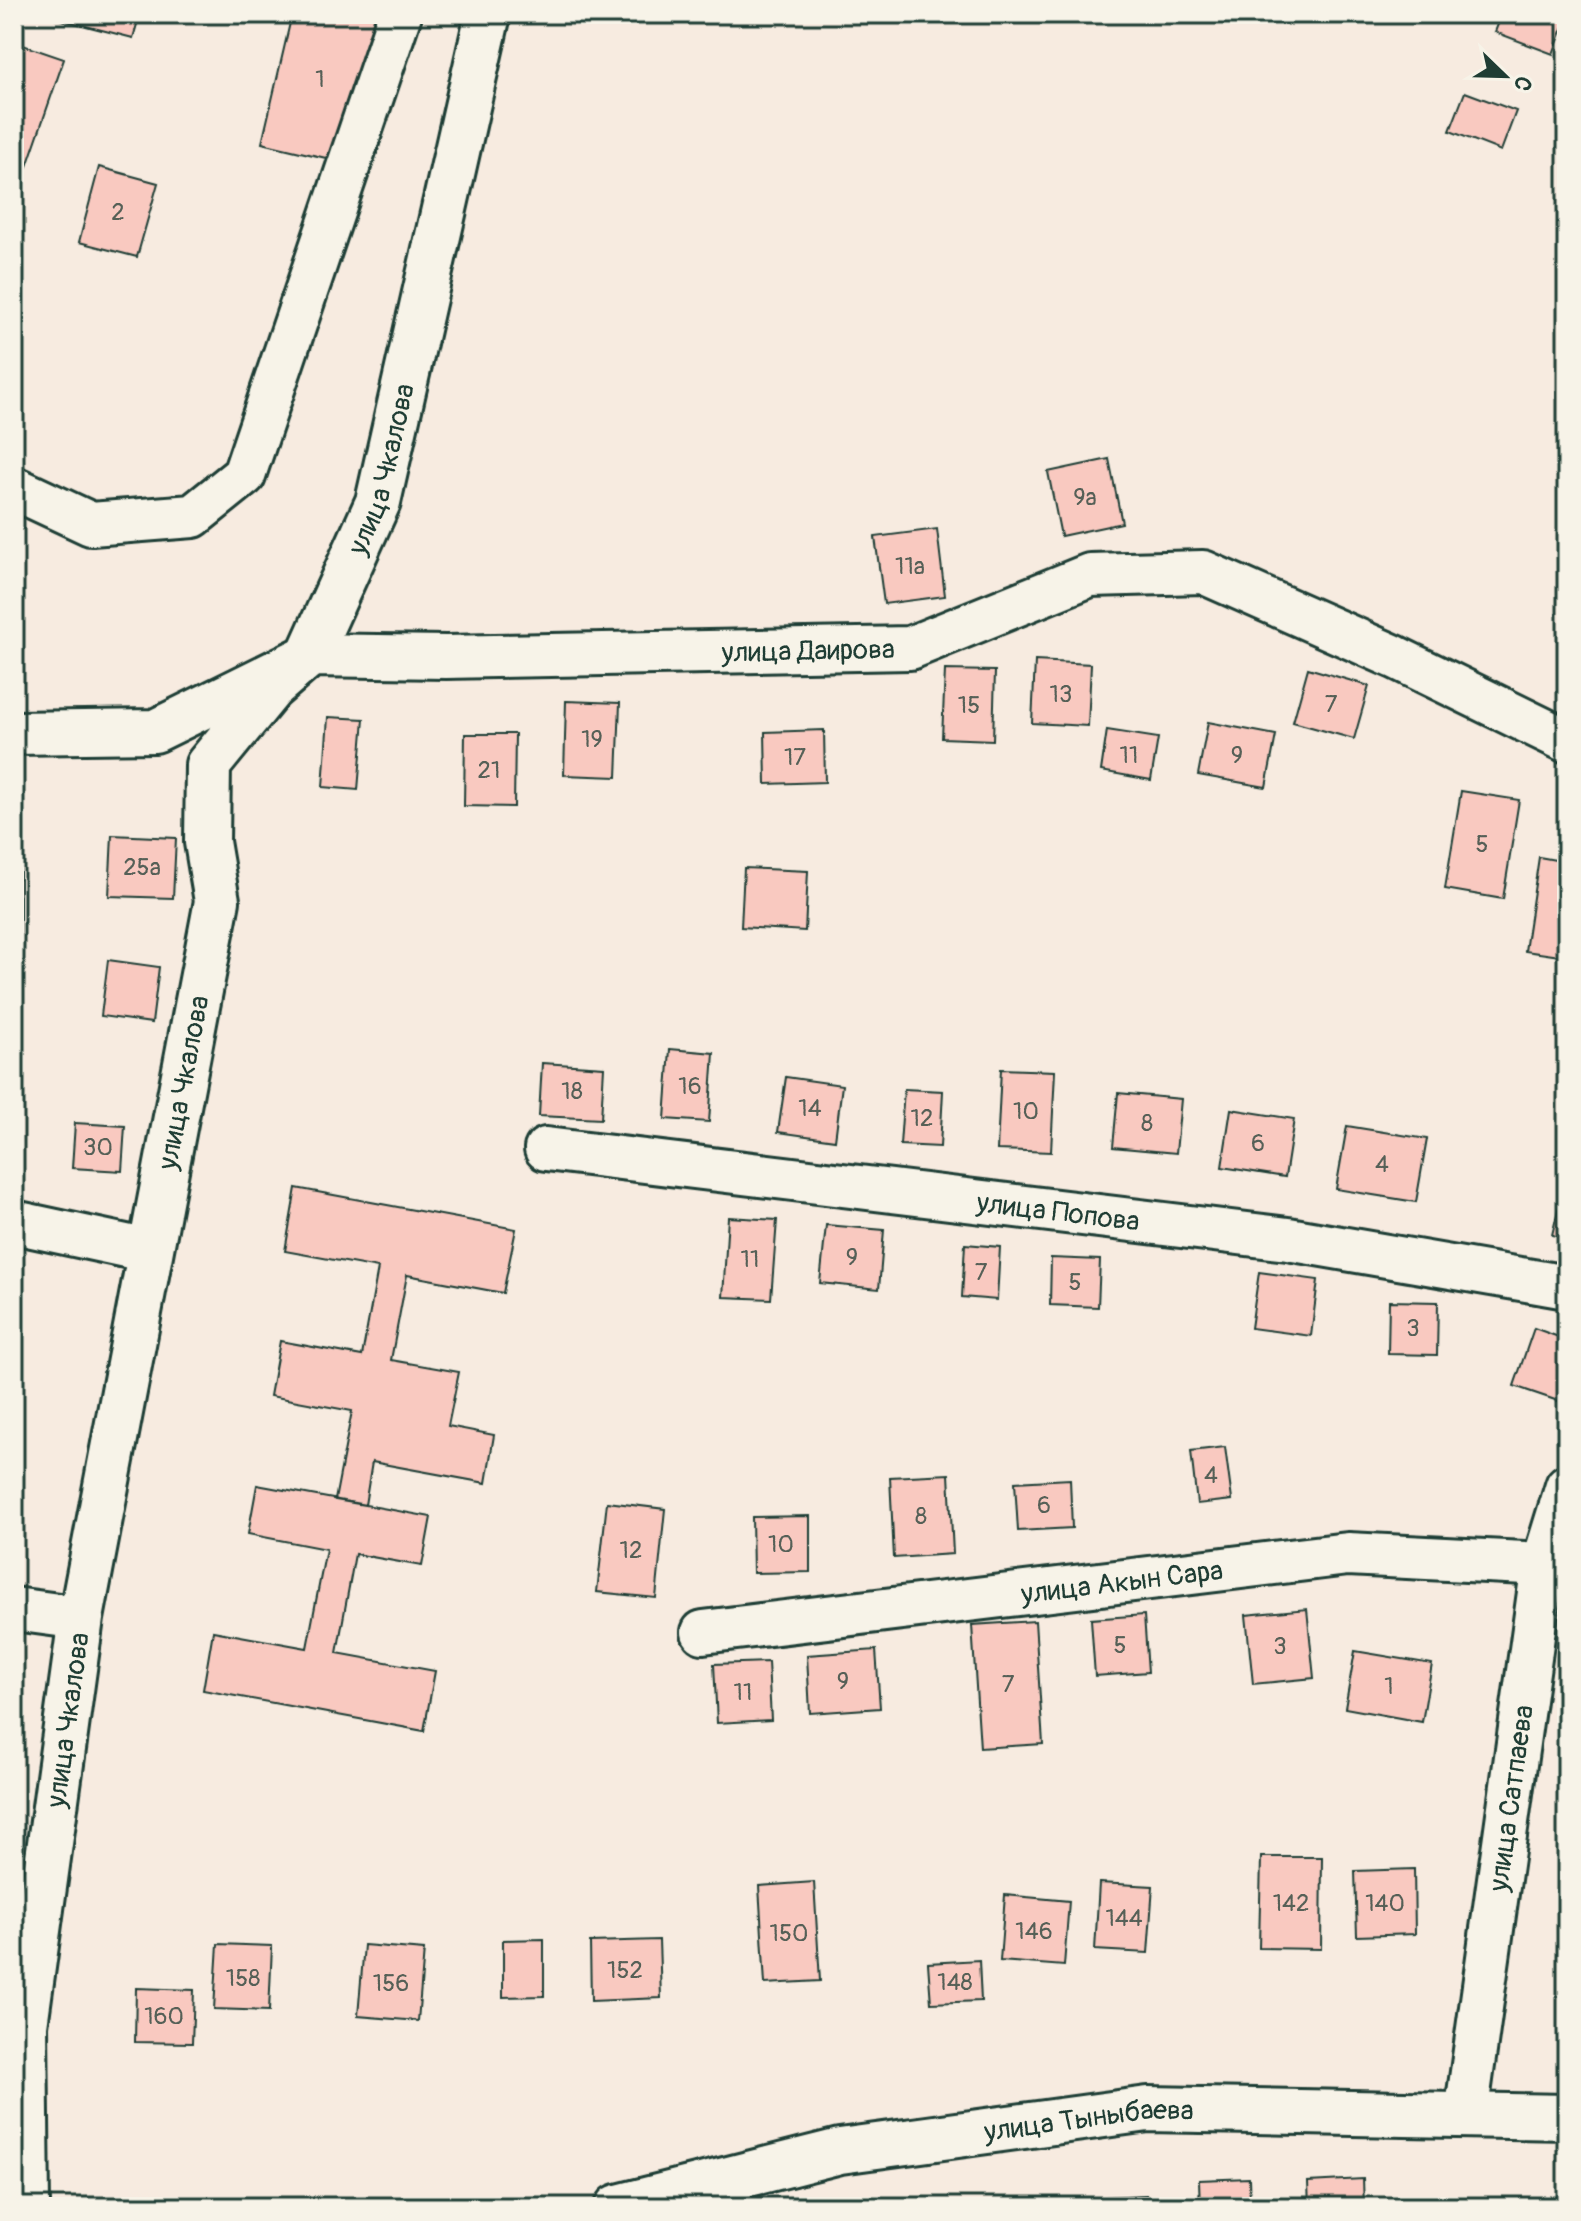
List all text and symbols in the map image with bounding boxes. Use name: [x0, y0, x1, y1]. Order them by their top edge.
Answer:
north arrow: [1465, 36, 1545, 116]
house number: 1: [315, 65, 325, 94]
text: С: [1507, 72, 1538, 96]
house number: 2: [111, 198, 125, 227]
street label: улица Чкалова: [340, 380, 423, 561]
house number: 9а: [1073, 483, 1097, 512]
house number: 11а: [895, 552, 925, 581]
street label: улица Даирова: [720, 632, 895, 671]
house number: 13: [1050, 680, 1072, 709]
house number: 7: [1325, 690, 1338, 719]
house number: 15: [958, 691, 980, 720]
house number: 19: [581, 725, 603, 754]
house number: 11: [1120, 741, 1138, 770]
house number: 9: [1231, 741, 1243, 770]
house number: 17: [784, 743, 806, 772]
house number: 21: [478, 756, 500, 785]
house number: 5: [1475, 830, 1489, 859]
house number: 25а: [123, 853, 161, 882]
street label: улица Чкалова: [150, 993, 218, 1174]
house number: 16: [678, 1072, 702, 1101]
house number: 18: [561, 1077, 583, 1106]
house number: 14: [798, 1094, 822, 1123]
house number: 10: [1013, 1097, 1039, 1126]
house number: 12: [911, 1104, 933, 1133]
house number: 8: [1141, 1109, 1153, 1138]
house number: 6: [1251, 1129, 1265, 1158]
house number: 30: [83, 1133, 113, 1162]
house number: 4: [1375, 1150, 1389, 1179]
street label: улица Попова: [974, 1185, 1141, 1240]
house number: 9: [846, 1243, 858, 1272]
house number: 11: [741, 1245, 759, 1274]
house number: 7: [975, 1258, 988, 1287]
house number: 5: [1068, 1268, 1082, 1297]
house number: 3: [1406, 1314, 1420, 1343]
house number: 4: [1204, 1461, 1218, 1490]
house number: 6: [1037, 1491, 1051, 1520]
house number: 8: [915, 1502, 927, 1531]
house number: 10: [768, 1530, 794, 1559]
house number: 12: [620, 1536, 642, 1565]
street label: улица Акын Сара: [1018, 1553, 1225, 1613]
street label: улица Чкалова: [39, 1630, 98, 1811]
house number: 5: [1113, 1631, 1127, 1660]
house number: 3: [1273, 1632, 1287, 1661]
house number: 9: [837, 1667, 849, 1696]
house number: 7: [1002, 1670, 1015, 1699]
house number: 1: [1384, 1672, 1394, 1701]
house number: 11: [734, 1678, 752, 1707]
street label: улица Сатпаева: [1481, 1703, 1542, 1895]
house number: 142: [1273, 1889, 1309, 1918]
house number: 140: [1365, 1889, 1405, 1918]
house number: 144: [1105, 1904, 1143, 1933]
house number: 146: [1015, 1917, 1053, 1946]
house number: 150: [770, 1919, 808, 1948]
house number: 152: [607, 1956, 643, 1985]
house number: 158: [226, 1964, 260, 1993]
house number: 148: [937, 1968, 973, 1997]
house number: 156: [373, 1969, 409, 1998]
house number: 160: [144, 2002, 184, 2031]
street label: улица Тыныбаева: [981, 2092, 1194, 2150]

